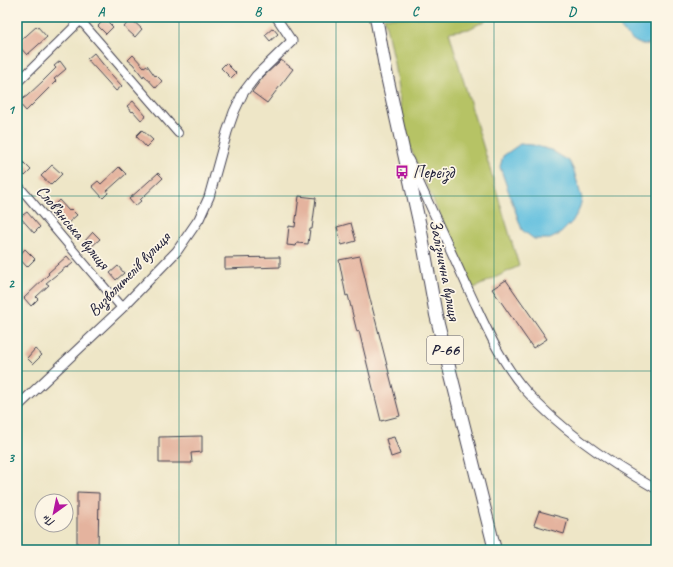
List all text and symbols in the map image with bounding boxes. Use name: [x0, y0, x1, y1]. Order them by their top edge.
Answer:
text: A: [98, 4, 106, 20]
text: B: [255, 4, 263, 20]
text: C: [412, 4, 420, 20]
text: D: [568, 4, 577, 20]
text: 1: [8, 102, 16, 118]
place label: Переїзд: [413, 162, 456, 184]
bus stop icon: Переїзд: [394, 164, 410, 180]
street label: Слов’янська вулиця: [32, 181, 115, 275]
street label: Залізнична вулиця: [424, 218, 465, 324]
street label: Визволителів вулиця: [83, 226, 176, 321]
text: 2: [8, 276, 15, 292]
road number: Р-66: [427, 336, 463, 364]
text: 3: [8, 450, 15, 466]
north arrow: [34, 493, 74, 533]
text: Пн: [39, 512, 57, 530]

